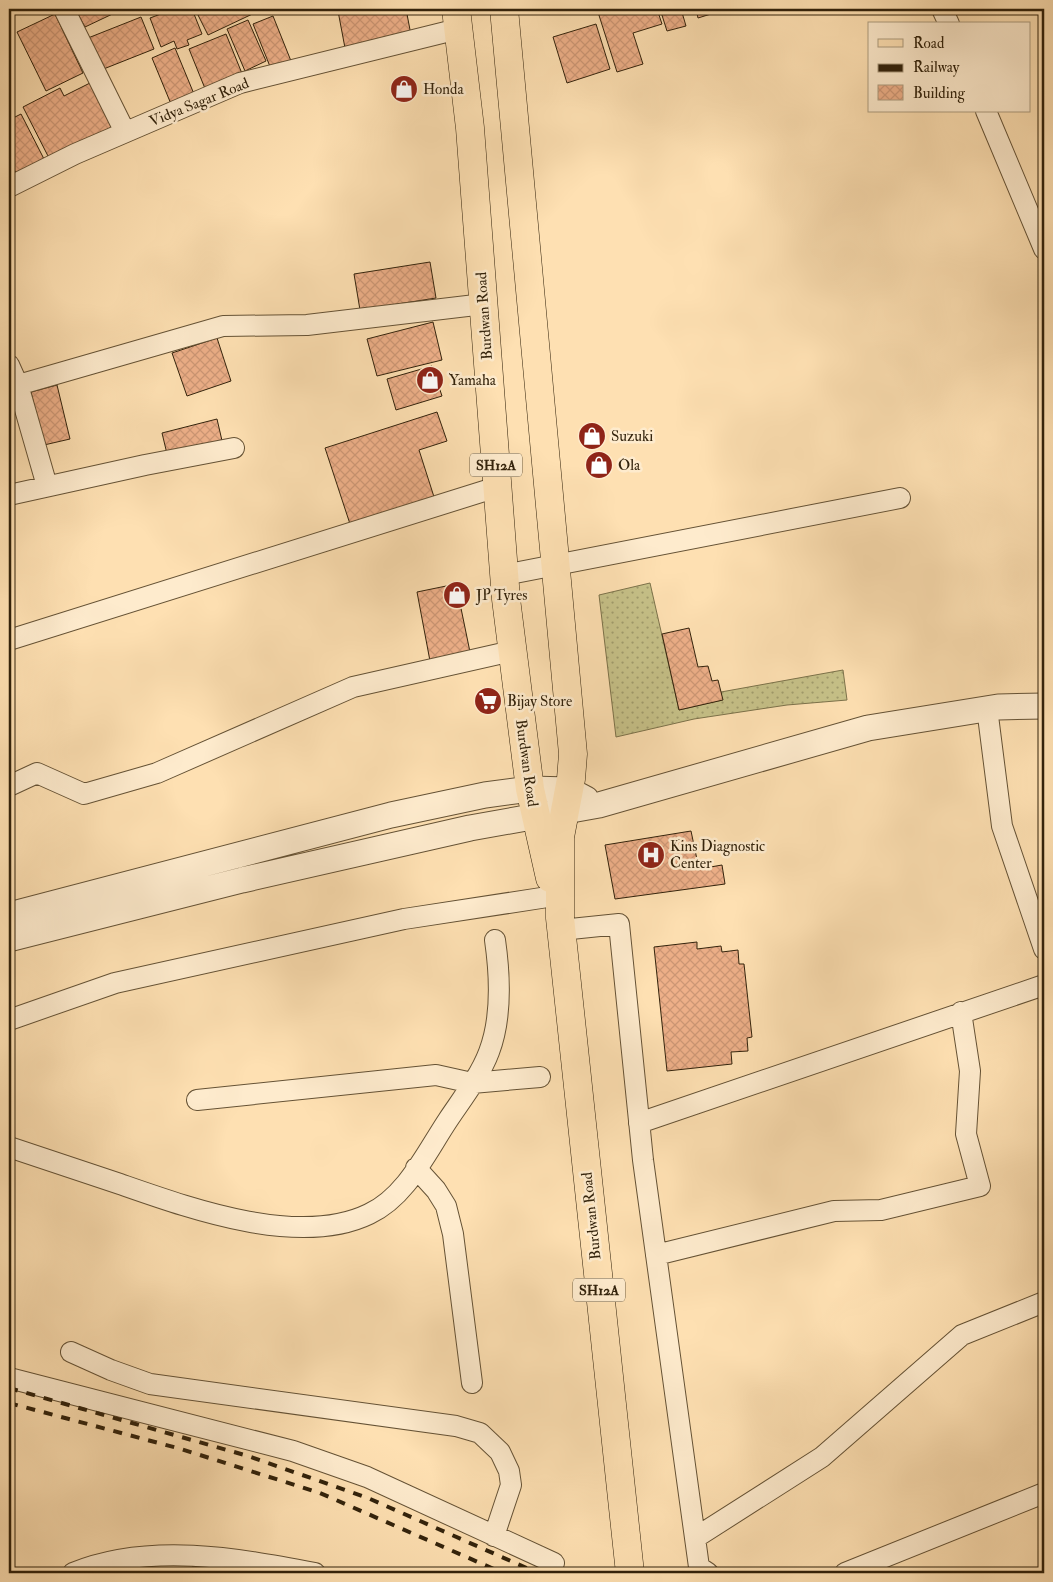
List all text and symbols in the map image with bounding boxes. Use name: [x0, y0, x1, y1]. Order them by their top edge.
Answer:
legend: [868, 22, 1030, 112]
text: Road: [913, 34, 945, 53]
text: Railway: [913, 58, 960, 77]
street label: Vidya Sagar Road: [147, 74, 252, 131]
shop icon: Honda: [389, 74, 419, 104]
place label: Honda: [423, 80, 464, 99]
text: Building: [913, 84, 965, 103]
street label: Burdwan Road: [472, 271, 497, 361]
shop icon: Yamaha: [415, 365, 445, 395]
place label: Yamaha: [449, 371, 497, 390]
shop icon: Suzuki: [577, 421, 607, 451]
place label: Suzuki: [611, 427, 653, 446]
shop icon: Ola: [584, 450, 614, 480]
road number: SH12A: [470, 454, 522, 476]
place label: Ola: [618, 456, 641, 475]
shop icon: JP Tyres: [442, 580, 472, 610]
place label: JP Tyres: [475, 586, 527, 606]
supermarket icon: Bijay Store: [473, 686, 503, 716]
place label: Bijay Store: [507, 692, 572, 711]
street label: Burdwan Road: [511, 718, 542, 809]
place label: Kins Diagnostic Center: [670, 837, 765, 873]
hospital icon: Kins Diagnostic Center: [636, 840, 666, 870]
street label: Burdwan Road: [577, 1171, 606, 1261]
road number: SH12A: [573, 1278, 625, 1302]

